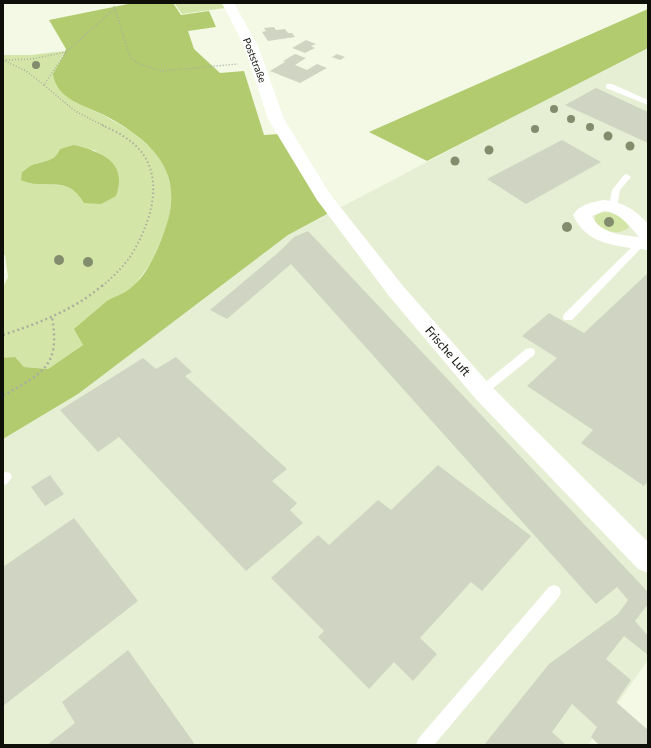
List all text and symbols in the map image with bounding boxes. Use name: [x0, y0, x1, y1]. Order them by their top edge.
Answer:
street label: Poststraße: [241, 36, 269, 84]
street label: Frische Luft: [422, 323, 474, 380]

